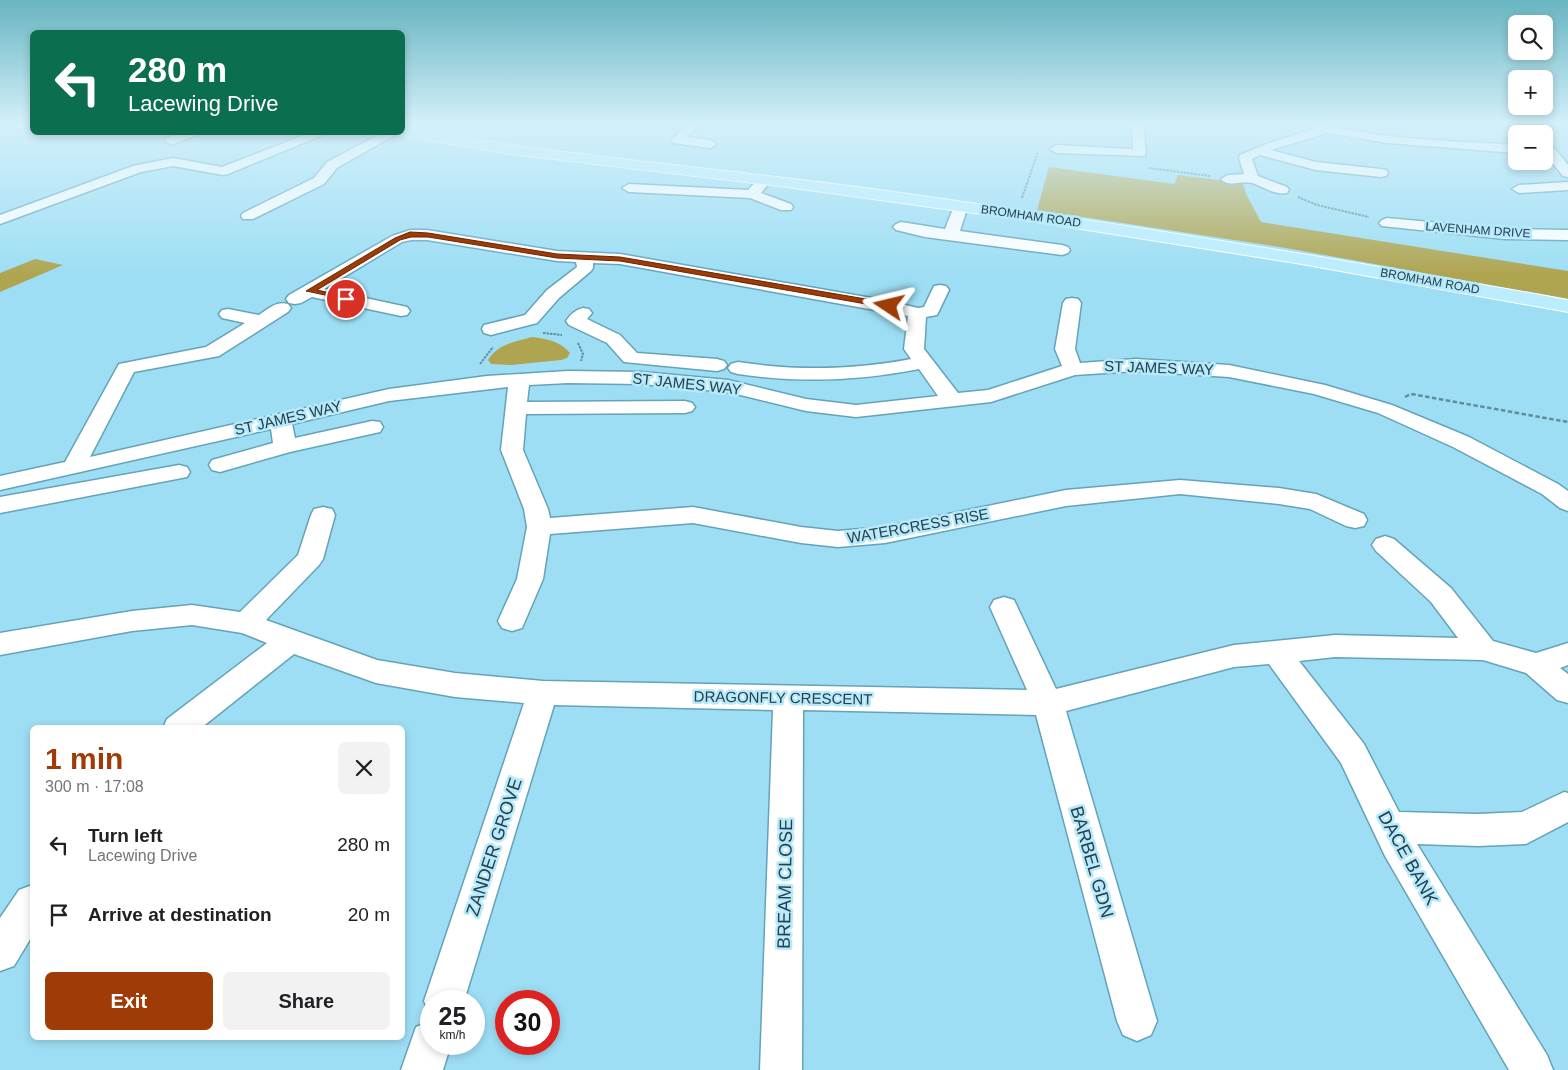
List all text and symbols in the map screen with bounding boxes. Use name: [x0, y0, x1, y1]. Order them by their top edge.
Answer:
map controls: [1508, 15, 1553, 170]
button: search: [1508, 15, 1553, 60]
icon: left: [45, 50, 110, 115]
text: 280 m: [128, 50, 227, 89]
button: +: [1508, 70, 1553, 115]
text: Lacewing Drive: [128, 91, 278, 116]
button: −: [1508, 125, 1553, 170]
street label: BROMHAM ROAD: [980, 202, 1082, 230]
street label: LAVENHAM DRIVE: [1425, 219, 1531, 241]
street label: BROMHAM ROAD: [1379, 265, 1481, 297]
pin: [325, 278, 367, 320]
position arrow: [862, 279, 914, 331]
icon: arrive: [332, 285, 360, 313]
street label: ST JAMES WAY: [1104, 357, 1214, 378]
street label: ST JAMES WAY: [632, 369, 743, 398]
street label: ST JAMES WAY: [233, 397, 343, 438]
street label: WATERCRESS RISE: [846, 505, 990, 546]
street label: DRAGONFLY CRESCENT: [694, 687, 872, 708]
text: 1 min: [45, 742, 123, 775]
button: close: [338, 742, 390, 794]
street label: ZANDER GROVE: [462, 775, 526, 919]
text: 300 m · 17:08: [45, 778, 144, 795]
street label: BARBEL GDN: [1066, 804, 1118, 920]
street label: DACE BANK: [1374, 808, 1442, 908]
street label: BREAM CLOSE: [774, 819, 796, 949]
text: Turn left: [88, 825, 163, 846]
icon: left: [45, 831, 73, 859]
text: 280 m: [337, 834, 390, 855]
text: Lacewing Drive: [88, 847, 197, 864]
icon: arrive: [45, 901, 73, 929]
text: Arrive at destination: [88, 904, 272, 925]
text: 20 m: [348, 904, 390, 925]
button: Exit: [45, 972, 213, 1030]
button: Share: [223, 972, 390, 1030]
speed limit sign: 30: [495, 990, 560, 1055]
text: 25: [439, 1002, 466, 1030]
text: km/h: [439, 1028, 466, 1042]

